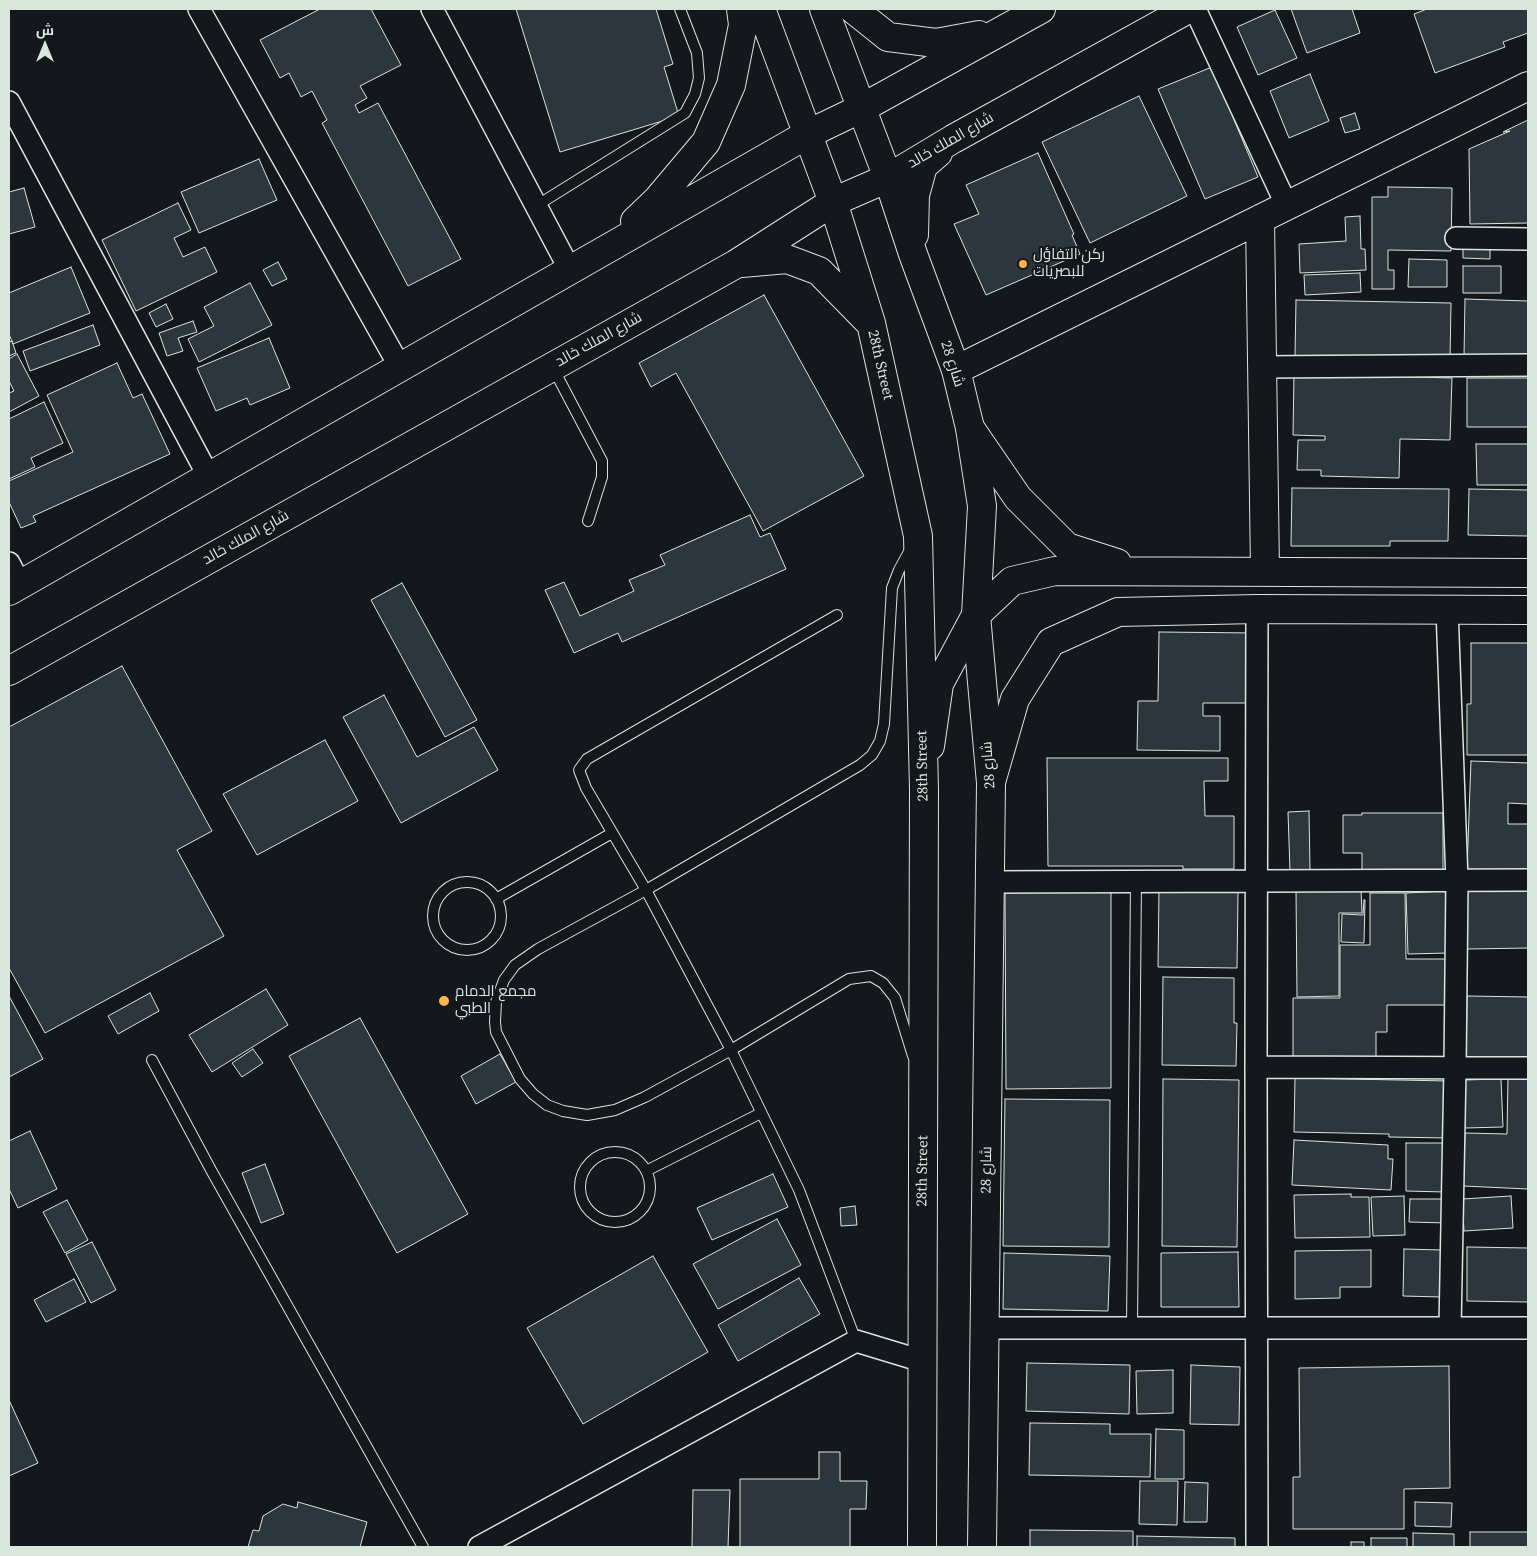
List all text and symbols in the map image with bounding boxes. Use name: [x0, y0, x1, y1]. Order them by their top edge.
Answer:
north arrow: [20, 20, 70, 70]
text: ش: [36, 20, 54, 40]
street label: شارع الملك خالد: [905, 109, 997, 173]
place label: ركن التفاؤل للبصريات: [1033, 246, 1105, 281]
marker: ركن التفاؤل للبصريات: [1017, 258, 1029, 270]
street label: شارع الملك خالد: [553, 309, 645, 371]
street label: 28th Street: [863, 328, 897, 402]
street label: شارع 28: [936, 339, 968, 389]
street label: شارع الملك خالد: [200, 507, 292, 569]
street label: 28th Street: [913, 730, 933, 802]
street label: شارع 28: [978, 741, 1000, 789]
place label: مجمع الدمام الطبي: [455, 983, 536, 1018]
marker: مجمع الدمام الطبي: [437, 994, 451, 1008]
street label: 28th Street: [913, 1135, 933, 1207]
street label: شارع 28: [978, 1146, 996, 1194]

